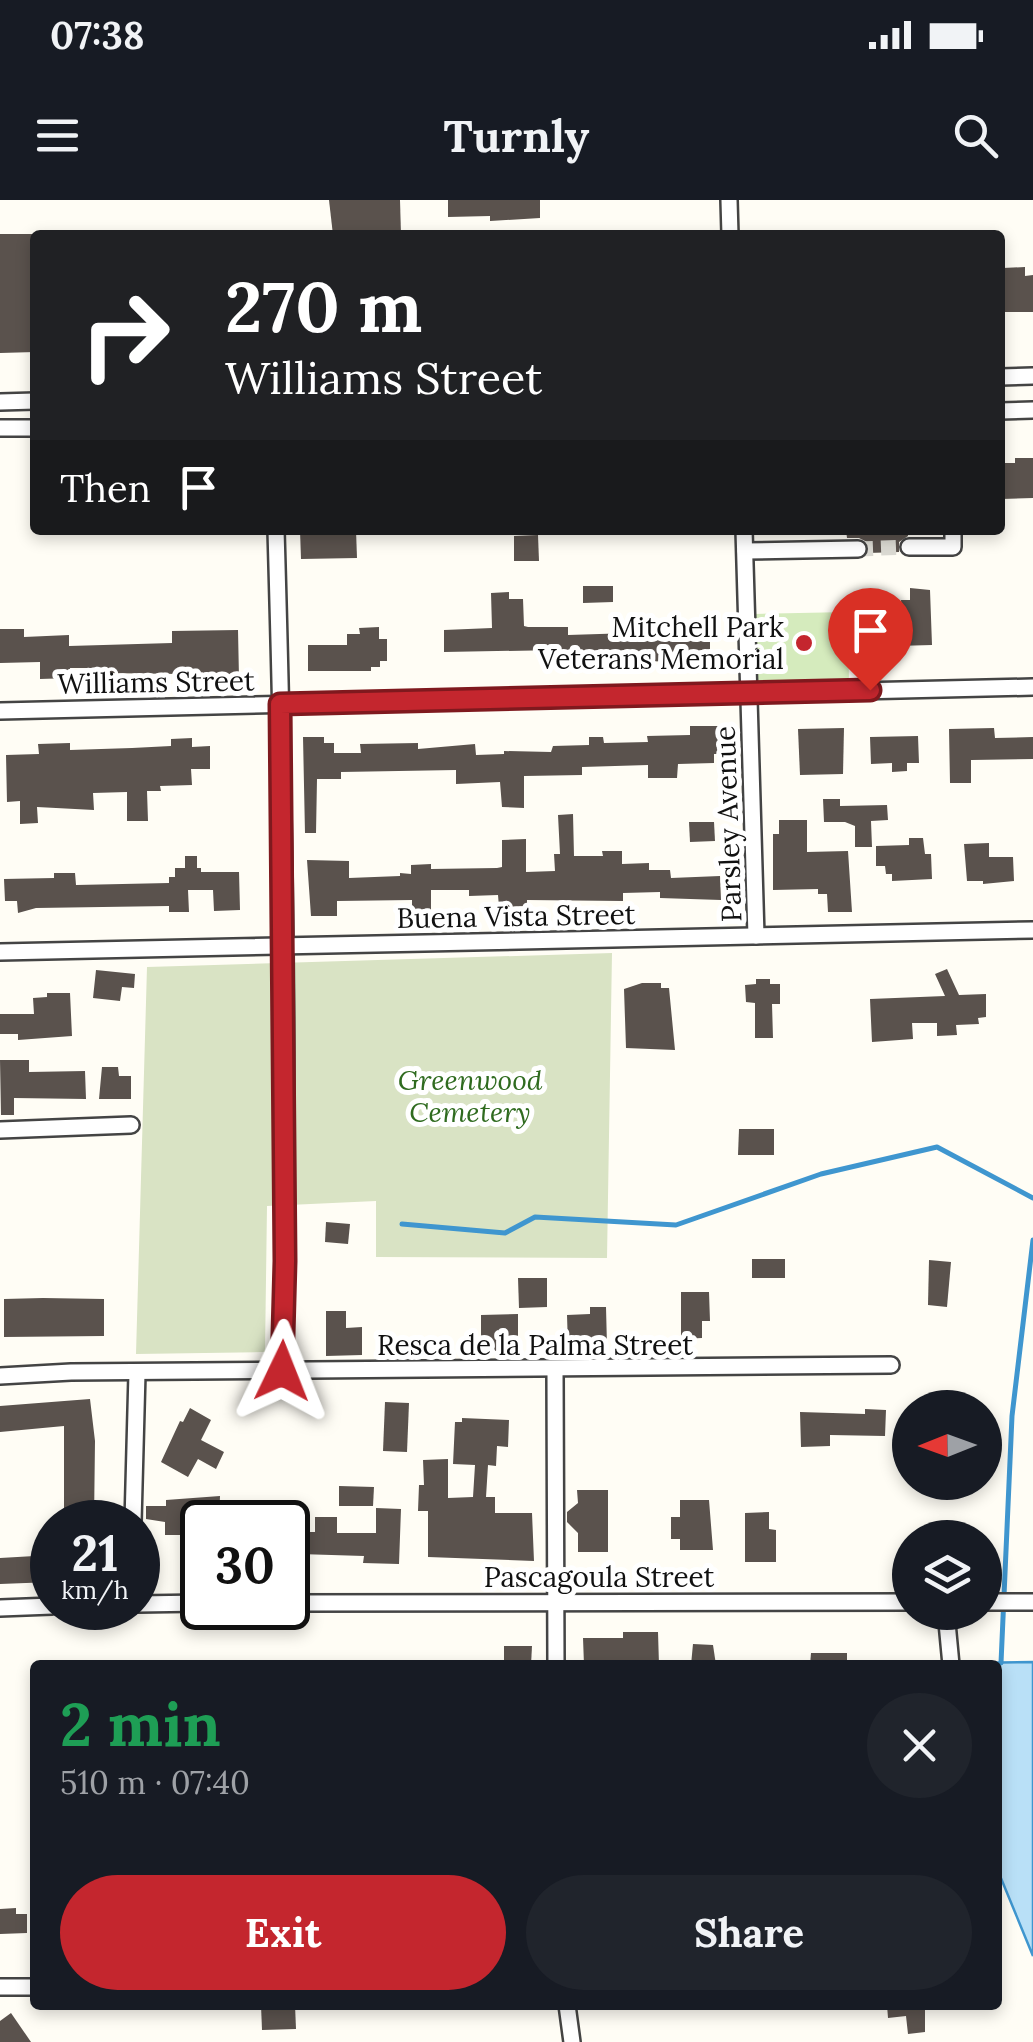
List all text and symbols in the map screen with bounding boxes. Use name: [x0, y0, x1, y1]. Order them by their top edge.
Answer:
text: 07:38: [50, 11, 145, 59]
text: Turnly: [444, 107, 589, 164]
icon: menu: [30, 108, 85, 163]
icon: search: [948, 108, 1003, 163]
text: 270 m: [225, 262, 422, 351]
icon: right: [60, 270, 190, 400]
text: Williams Street: [225, 349, 542, 406]
icon: arrive: [171, 460, 226, 515]
text: Then: [60, 464, 151, 512]
pin: [828, 588, 913, 691]
icon: arrive: [843, 603, 898, 658]
place label: Mitchell Park Veterans Memorial: [537, 609, 784, 677]
marker: Mitchell Park Veterans Memorial: [793, 632, 815, 654]
street label: Williams Street: [57, 662, 255, 702]
street label: Parsley Avenue: [707, 725, 749, 923]
street label: Buena Vista Street: [396, 896, 636, 936]
park label: Greenwood Cemetery: [398, 1062, 543, 1130]
position arrow: [230, 1319, 334, 1423]
street label: Resca de la Palma Street: [377, 1327, 693, 1363]
north arrow: [892, 1390, 1002, 1500]
map controls: [892, 1390, 1002, 1630]
speed limit sign: 30: [180, 1500, 310, 1630]
button: layers: [892, 1520, 1002, 1630]
text: 21: [72, 1521, 118, 1585]
street label: Pascagoula Street: [484, 1559, 715, 1595]
text: km/h: [61, 1574, 129, 1606]
text: 2 min: [60, 1686, 221, 1762]
button: close: [867, 1693, 972, 1798]
text: 510 m · 07:40: [60, 1762, 250, 1803]
button: Exit: [60, 1875, 506, 1990]
button: Share: [526, 1875, 972, 1990]

